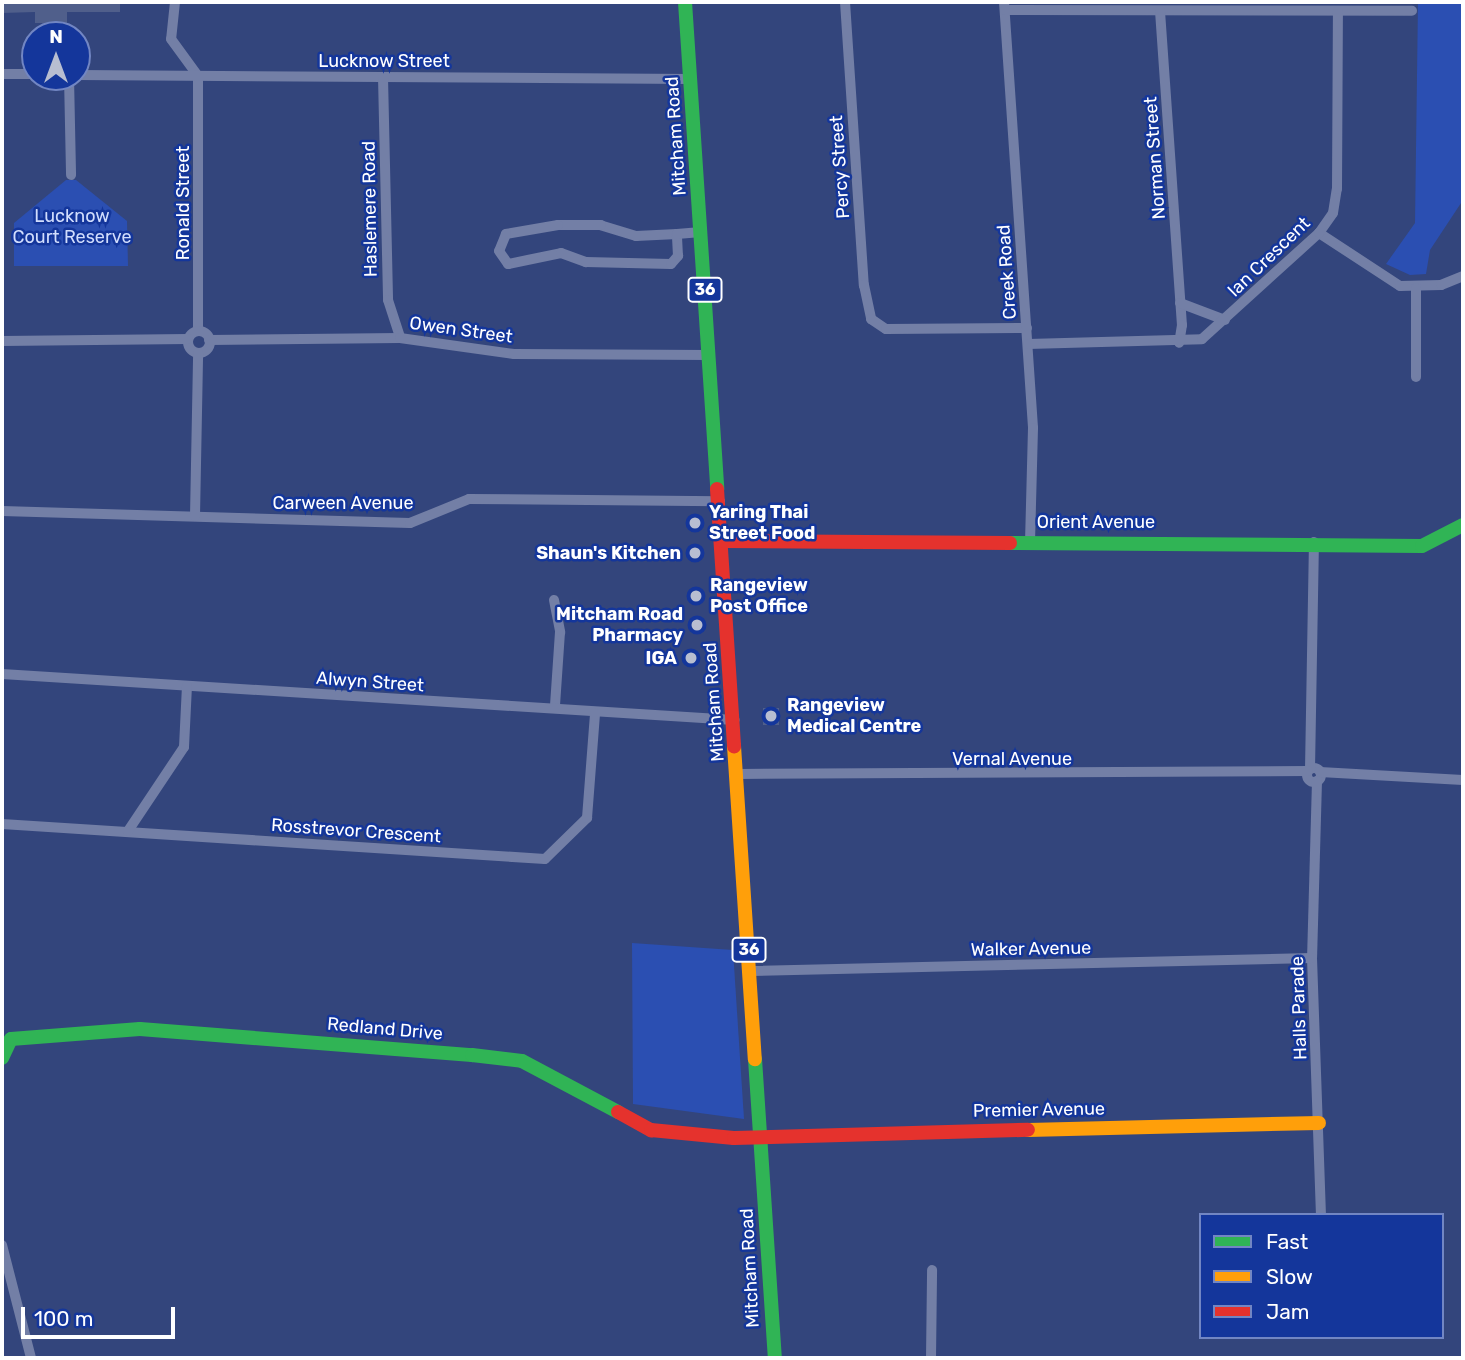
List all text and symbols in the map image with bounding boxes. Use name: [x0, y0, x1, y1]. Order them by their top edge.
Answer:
north arrow: [21, 21, 91, 91]
text: N: [49, 25, 63, 48]
street label: Lucknow Street: [318, 50, 450, 72]
street label: Mitcham Road: [661, 76, 691, 196]
street label: Norman Street: [1140, 96, 1170, 220]
street label: Percy Street: [826, 114, 854, 220]
street label: Haslemere Road: [358, 141, 382, 277]
street label: Ronald Street: [172, 146, 194, 260]
park label: Lucknow Court Reserve: [12, 206, 132, 248]
street label: Ian Crescent: [1223, 212, 1315, 302]
street label: Creek Road: [993, 224, 1021, 320]
road number: 36: [688, 278, 722, 302]
street label: Owen Street: [408, 312, 514, 348]
street label: Carween Avenue: [272, 492, 414, 514]
place label: Yaring Thai Street Food: [709, 502, 815, 544]
street label: Orient Avenue: [1037, 511, 1155, 533]
marker: Yaring Thai Street Food: [687, 515, 703, 531]
place label: Shaun's Kitchen: [536, 542, 681, 564]
marker: Shaun's Kitchen: [687, 545, 703, 561]
place label: Rangeview Post Office: [710, 575, 808, 618]
marker: Rangeview Post Office: [688, 588, 704, 604]
place label: Mitcham Road Pharmacy: [556, 604, 683, 646]
marker: Mitcham Road Pharmacy: [689, 617, 705, 633]
street label: Mitcham Road: [699, 642, 729, 762]
place label: IGA: [646, 647, 677, 669]
marker: IGA: [683, 650, 699, 666]
street label: Alwyn Street: [315, 667, 425, 697]
place label: Rangeview Medical Centre: [787, 695, 921, 738]
marker: Rangeview Medical Centre: [761, 706, 781, 726]
street label: Vernal Avenue: [952, 748, 1072, 770]
street label: Rosstrevor Crescent: [270, 814, 442, 848]
street label: Walker Avenue: [970, 937, 1092, 961]
road number: 36: [732, 938, 766, 962]
street label: Halls Parade: [1286, 956, 1312, 1060]
street label: Redland Drive: [326, 1013, 444, 1045]
street label: Premier Avenue: [972, 1098, 1106, 1122]
street label: Mitcham Road: [736, 1208, 764, 1328]
legend: [1199, 1213, 1444, 1339]
text: Fast: [1266, 1229, 1308, 1254]
text: Slow: [1266, 1264, 1313, 1289]
scale bar: [24, 1294, 178, 1338]
text: Jam: [1266, 1299, 1310, 1324]
text: 100 m: [34, 1306, 93, 1331]

